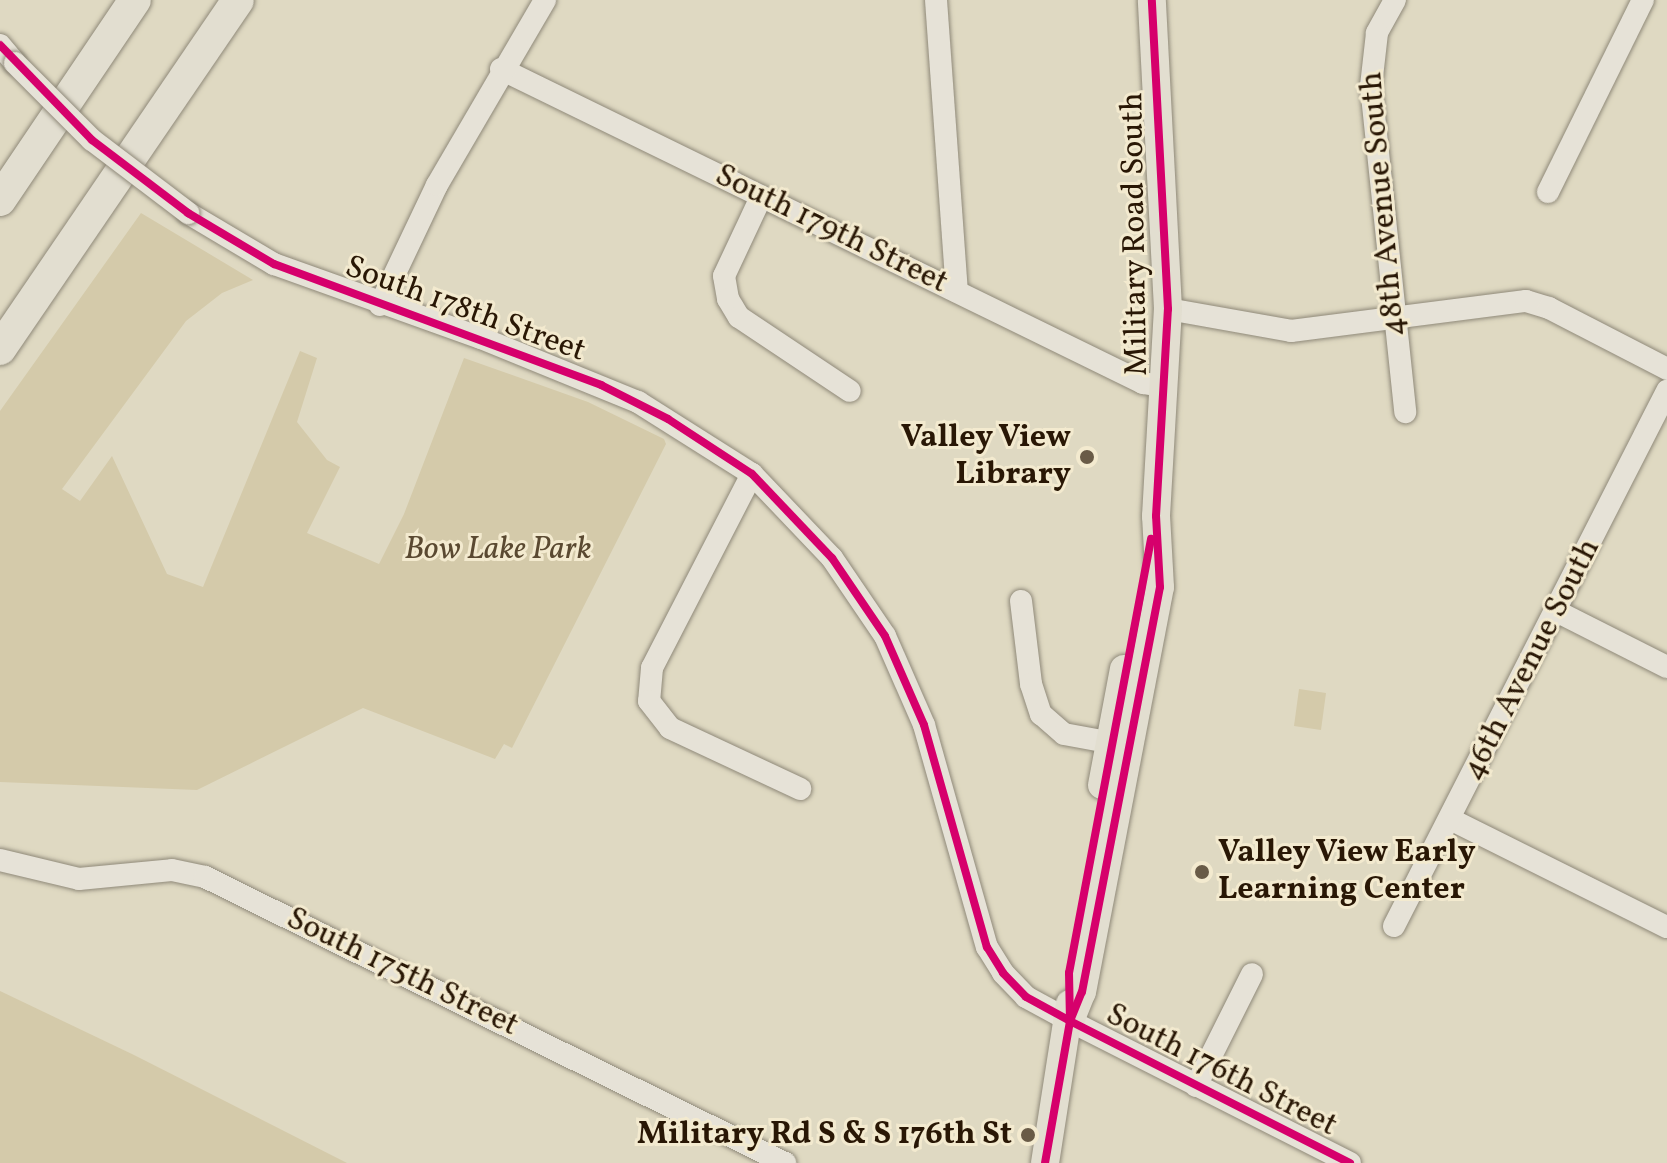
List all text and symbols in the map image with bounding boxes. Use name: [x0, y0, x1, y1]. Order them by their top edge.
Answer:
street label: 48th Avenue South: [1353, 70, 1415, 338]
street label: Military Road South: [1114, 91, 1158, 377]
street label: South 179th Street: [708, 157, 954, 303]
street label: South 178th Street: [339, 249, 591, 371]
place label: Valley View Library: [899, 420, 1071, 495]
marker: Valley View Library: [1078, 448, 1096, 466]
park label: Bow Lake Park: [404, 531, 592, 569]
street label: 46th Avenue South: [1455, 533, 1609, 787]
place label: Valley View Early Learning Center: [1218, 835, 1478, 910]
marker: Valley View Early Learning Center: [1193, 863, 1211, 881]
street label: South 175th Street: [280, 900, 524, 1046]
street label: South 176th Street: [1099, 996, 1343, 1146]
place label: Military Rd S & S 176th St: [637, 1116, 1012, 1154]
marker: Military Rd S & S 176th St: [1019, 1126, 1037, 1144]

